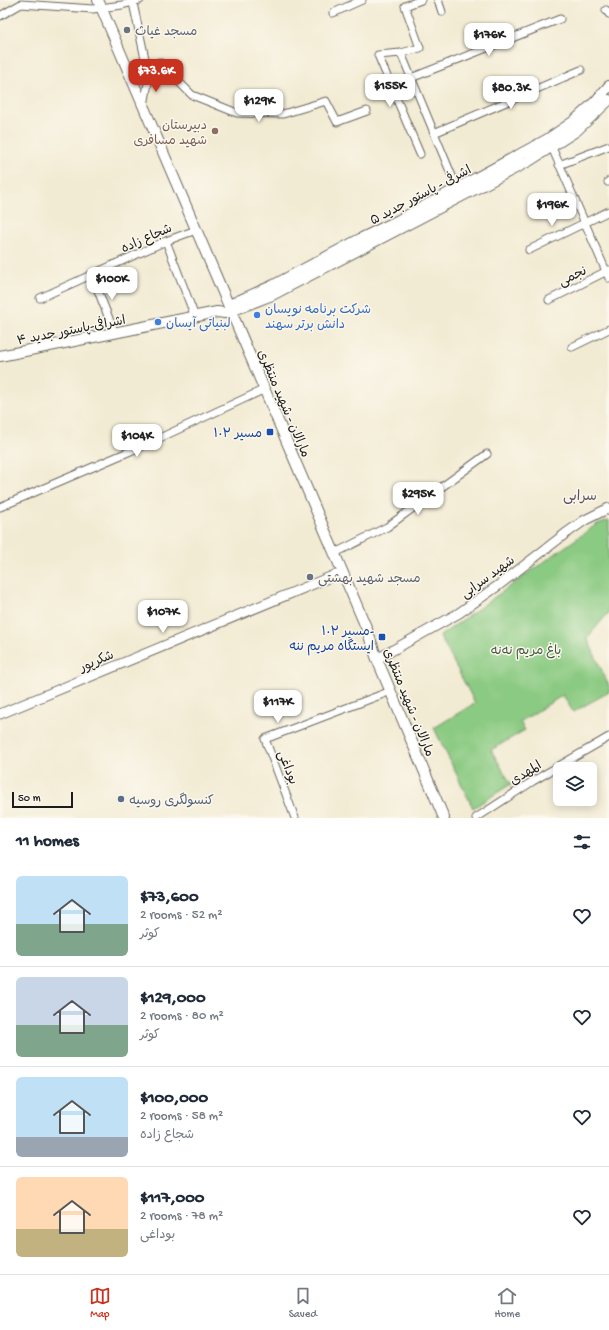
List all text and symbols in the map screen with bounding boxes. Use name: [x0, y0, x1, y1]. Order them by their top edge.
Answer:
pin: $176K: [461, 23, 517, 57]
marker: مسجد غیاث: [122, 25, 132, 35]
place label: مسجد غیاث: [135, 25, 197, 40]
text: $176K: [473, 28, 505, 43]
pin: $73.6K: [123, 59, 189, 93]
text: $73.6K: [137, 64, 175, 79]
pin: $155K: [362, 74, 418, 108]
pin: $80.3K: [478, 76, 544, 110]
text: $155K: [374, 79, 406, 94]
text: $80.3K: [492, 81, 530, 96]
pin: $129K: [231, 89, 287, 123]
text: $129K: [243, 94, 275, 109]
place label: دبیرستان شهید مسافری: [133, 119, 207, 149]
marker: دبیرستان شهید مسافری: [210, 126, 220, 136]
street label: اشرفی - پاستور جدید ۵: [367, 160, 474, 229]
pin: $196K: [524, 193, 580, 227]
text: $196K: [536, 198, 568, 213]
street label: شجاع زاده: [119, 221, 175, 257]
street label: نجمی: [557, 264, 590, 290]
pin: $100K: [84, 267, 140, 301]
text: $100K: [95, 272, 129, 287]
place label: شرکت برنامه نویسان دانش برتر سهند: [265, 303, 371, 333]
marker: شرکت برنامه نویسان دانش برتر سهند: [252, 310, 262, 320]
street label: اشرافی-پاستور جدید ۴: [15, 311, 127, 349]
place label: لبنیاتی آیسان: [166, 316, 231, 332]
marker: لبنیاتی آیسان: [153, 317, 163, 327]
street label: مارالان - شهید منتظری: [253, 348, 312, 460]
pin: $104K: [109, 424, 165, 458]
place label: مسیر ۱۰۲: [214, 427, 262, 442]
marker: مسیر ۱۰۲: [265, 427, 275, 437]
text: $104K: [121, 429, 153, 444]
pin: $295K: [390, 482, 446, 516]
text: $295K: [402, 487, 434, 502]
district label: سرابی: [563, 489, 597, 506]
street label: شهید سرابی: [459, 554, 518, 602]
marker: مسجد شهید بهشتی: [305, 572, 315, 582]
place label: مسجد شهید بهشتی: [318, 572, 421, 587]
pin: $107K: [135, 600, 191, 634]
text: $107K: [147, 605, 179, 620]
place label: مسیر ۱۰۲- ایستگاه مریم ننه: [290, 625, 374, 656]
marker: مسیر ۱۰۲- ایستگاه مریم ننه: [377, 632, 387, 642]
park label: باغ مریم نه‌نه: [491, 642, 561, 660]
street label: مارالان - شهید منتظری: [379, 647, 436, 759]
street label: شکرپور: [77, 648, 116, 677]
pin: $117K: [250, 690, 306, 724]
text: $117K: [263, 695, 293, 710]
street label: بوداغی: [273, 749, 300, 787]
street label: المهدی: [508, 759, 545, 790]
map controls: [553, 762, 597, 806]
button: layers: [553, 762, 597, 806]
scale bar: [12, 790, 73, 809]
place label: کنسولگری روسیه: [129, 792, 214, 809]
text: 50 m: [18, 793, 40, 805]
marker: کنسولگری روسیه: [116, 794, 126, 804]
icon: filters: [571, 831, 593, 853]
text: 11 homes: [16, 832, 79, 852]
text: $73,600: [140, 888, 199, 908]
icon: home: [48, 892, 96, 940]
icon: heart: [571, 905, 593, 927]
text: 2 rooms · 52 m²: [140, 908, 222, 923]
text: کوثر: [140, 927, 160, 942]
text: $129,000: [140, 989, 206, 1009]
icon: home: [48, 993, 96, 1041]
icon: heart: [571, 1006, 593, 1028]
text: 2 rooms · 80 m²: [140, 1009, 224, 1024]
text: کوثر: [140, 1028, 160, 1043]
text: $100,000: [140, 1089, 208, 1109]
icon: home: [48, 1093, 96, 1141]
icon: heart: [571, 1106, 593, 1128]
text: 2 rooms · 58 m²: [140, 1109, 223, 1124]
text: شجاع زاده: [140, 1128, 194, 1143]
text: $117,000: [140, 1189, 205, 1209]
icon: home: [48, 1193, 96, 1241]
icon: heart: [571, 1206, 593, 1228]
text: 2 rooms · 78 m²: [140, 1209, 223, 1224]
text: بوداغی: [140, 1228, 175, 1243]
tab: Map: [89, 1285, 111, 1321]
tab: Saved: [289, 1285, 317, 1321]
tab: Home: [495, 1285, 520, 1321]

